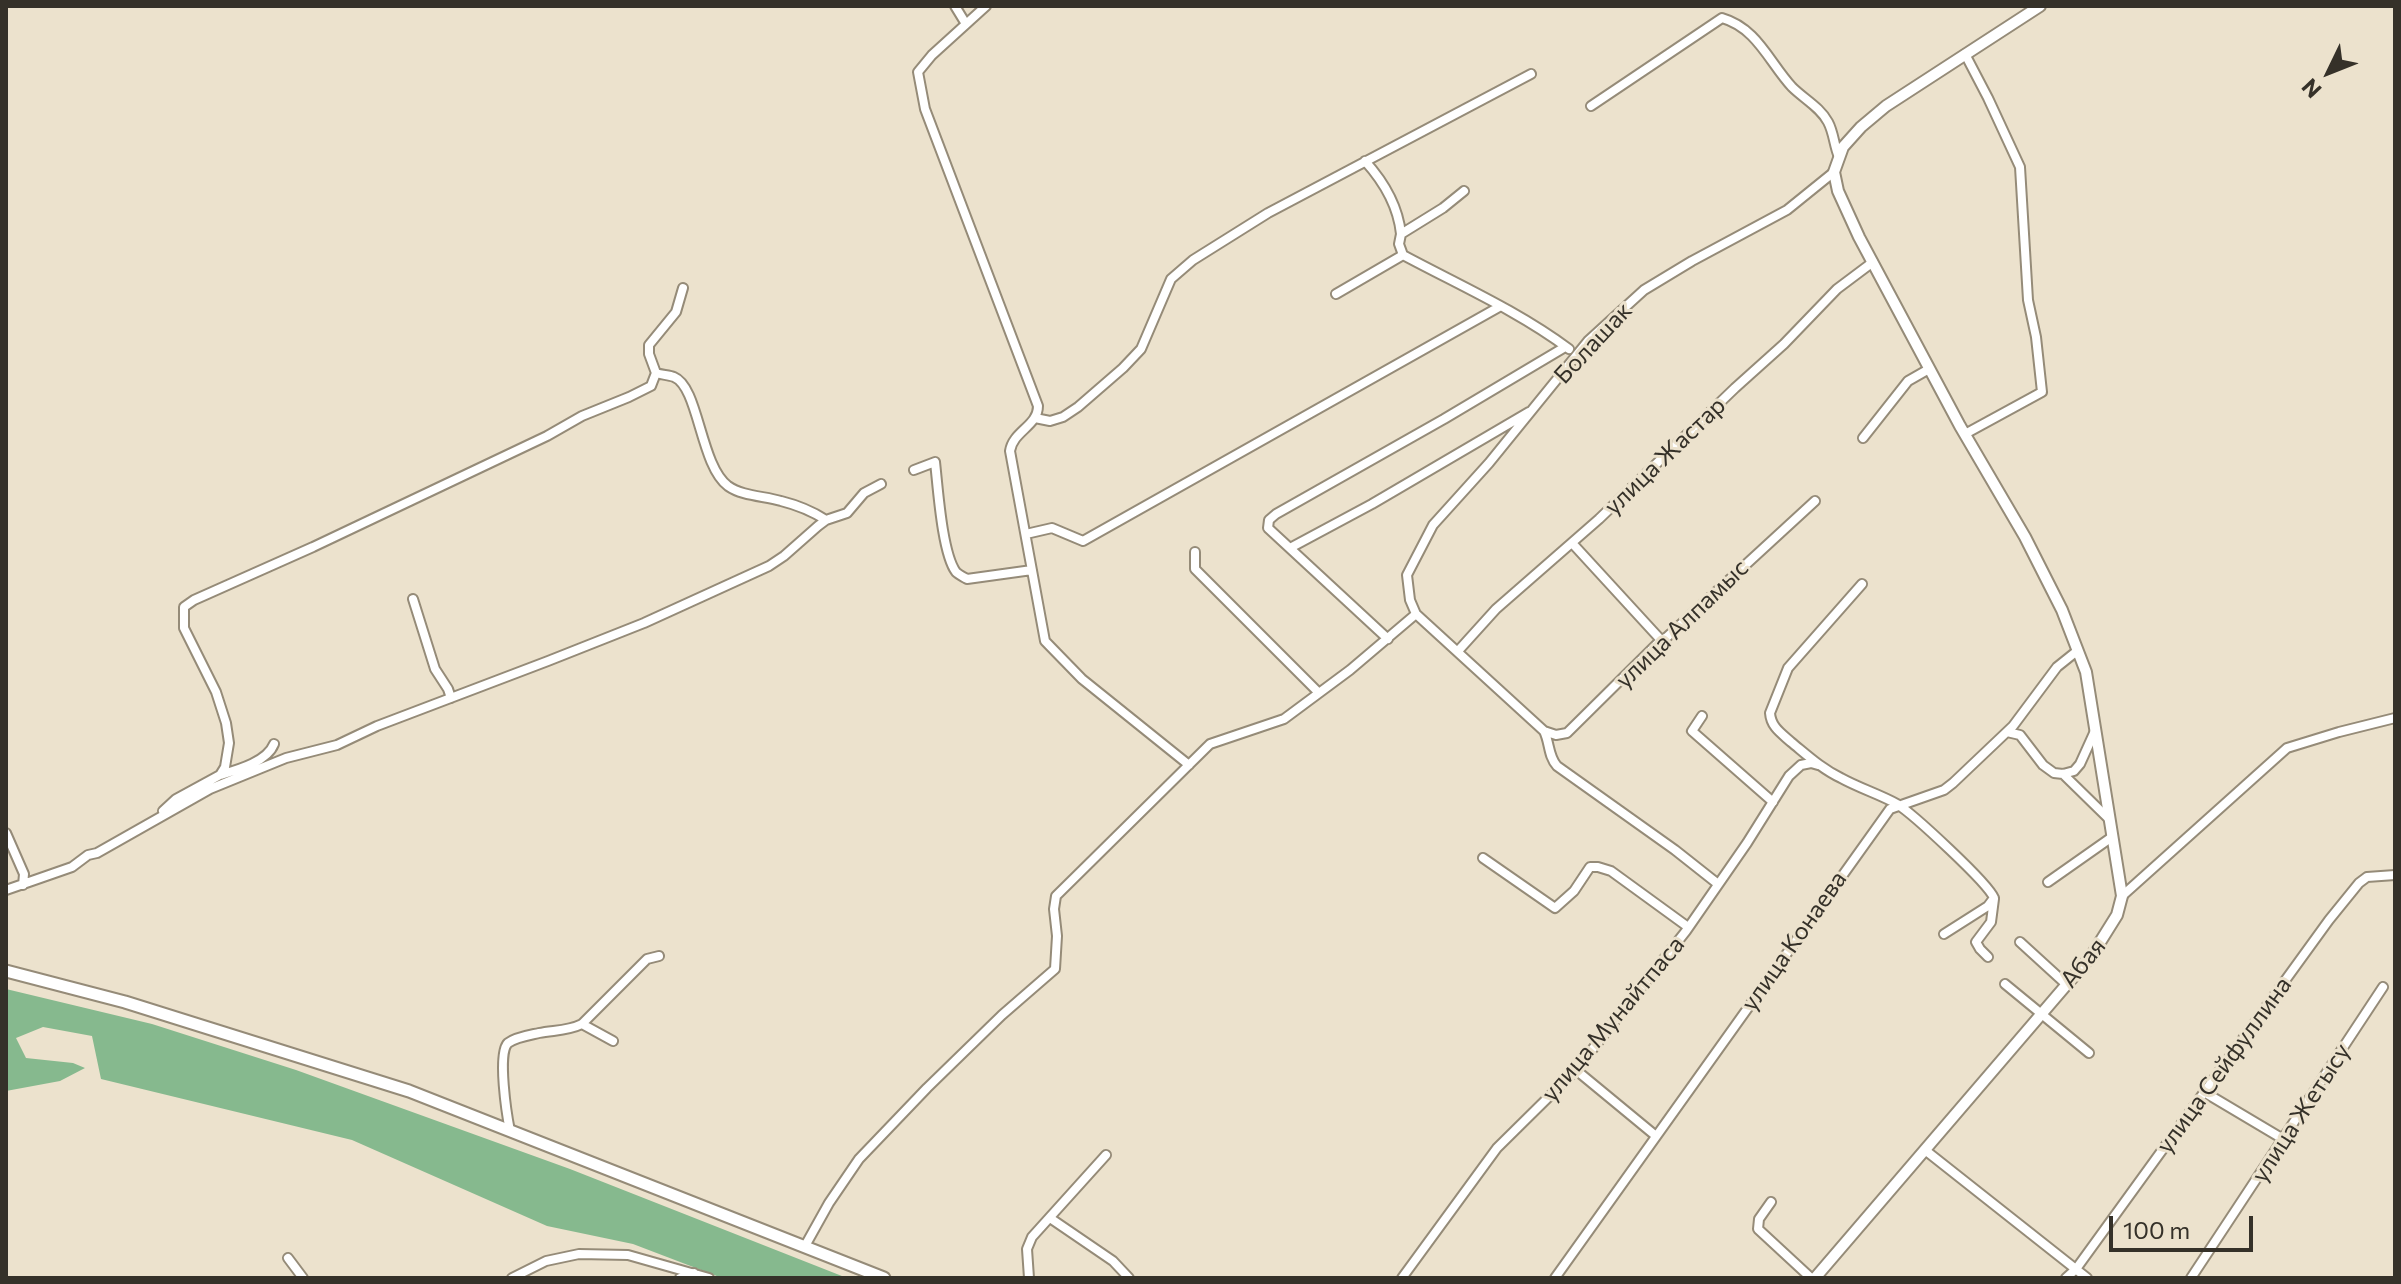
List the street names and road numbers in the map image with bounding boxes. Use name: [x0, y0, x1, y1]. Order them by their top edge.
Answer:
street label: Болашак: [1548, 296, 1638, 390]
street label: улица Жастар: [1598, 391, 1732, 521]
street label: улица Алпамыс: [1610, 554, 1754, 694]
street label: улица Конаева: [1735, 866, 1853, 1016]
street label: улица Мунайтпаса: [1536, 931, 1690, 1107]
street label: Абая: [2054, 932, 2112, 994]
street label: улица Сейфуллина: [2150, 971, 2298, 1159]
street label: улица Жетысу: [2245, 1038, 2357, 1188]

